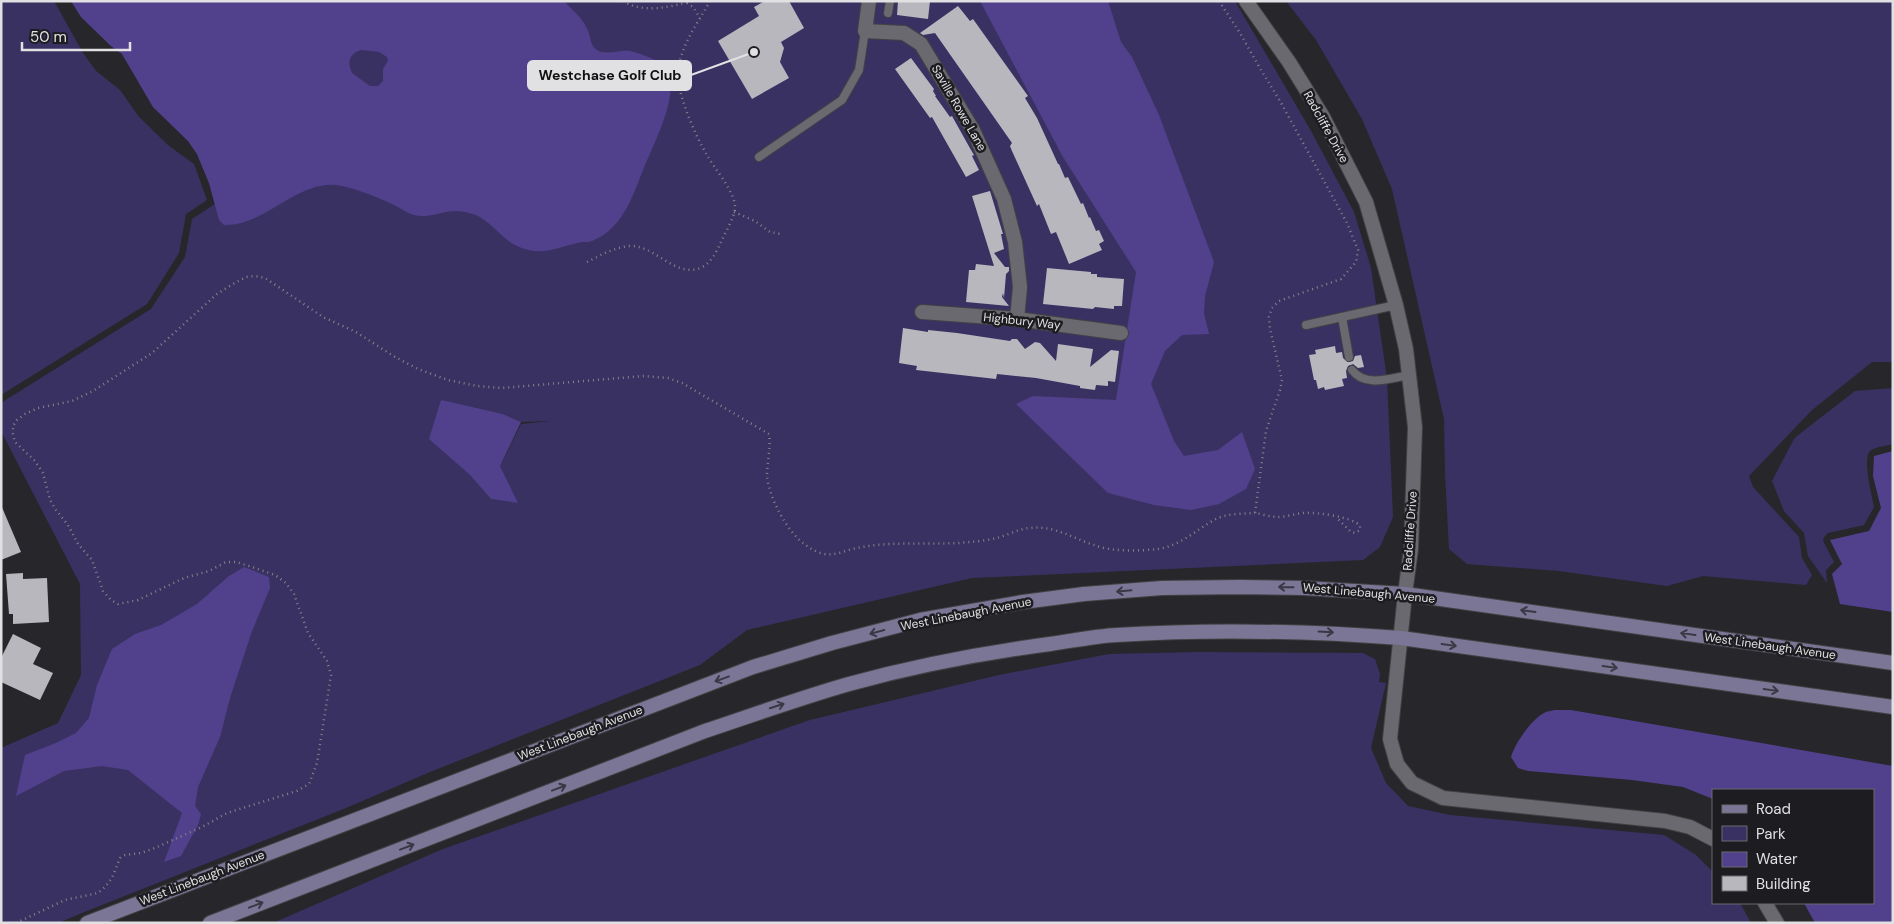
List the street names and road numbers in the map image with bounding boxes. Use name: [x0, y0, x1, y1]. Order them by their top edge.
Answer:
street label: Saville Rowe Lane: [928, 62, 990, 154]
street label: Radcliffe Drive: [1300, 88, 1352, 166]
street label: Highbury Way: [983, 309, 1062, 333]
street label: Radcliffe Drive: [1399, 490, 1421, 571]
street label: West Linebaugh Avenue: [1302, 579, 1436, 607]
street label: West Linebaugh Avenue: [899, 593, 1033, 635]
street label: West Linebaugh Avenue: [1703, 629, 1837, 663]
street label: West Linebaugh Avenue: [515, 702, 645, 764]
street label: West Linebaugh Avenue: [137, 847, 267, 909]

